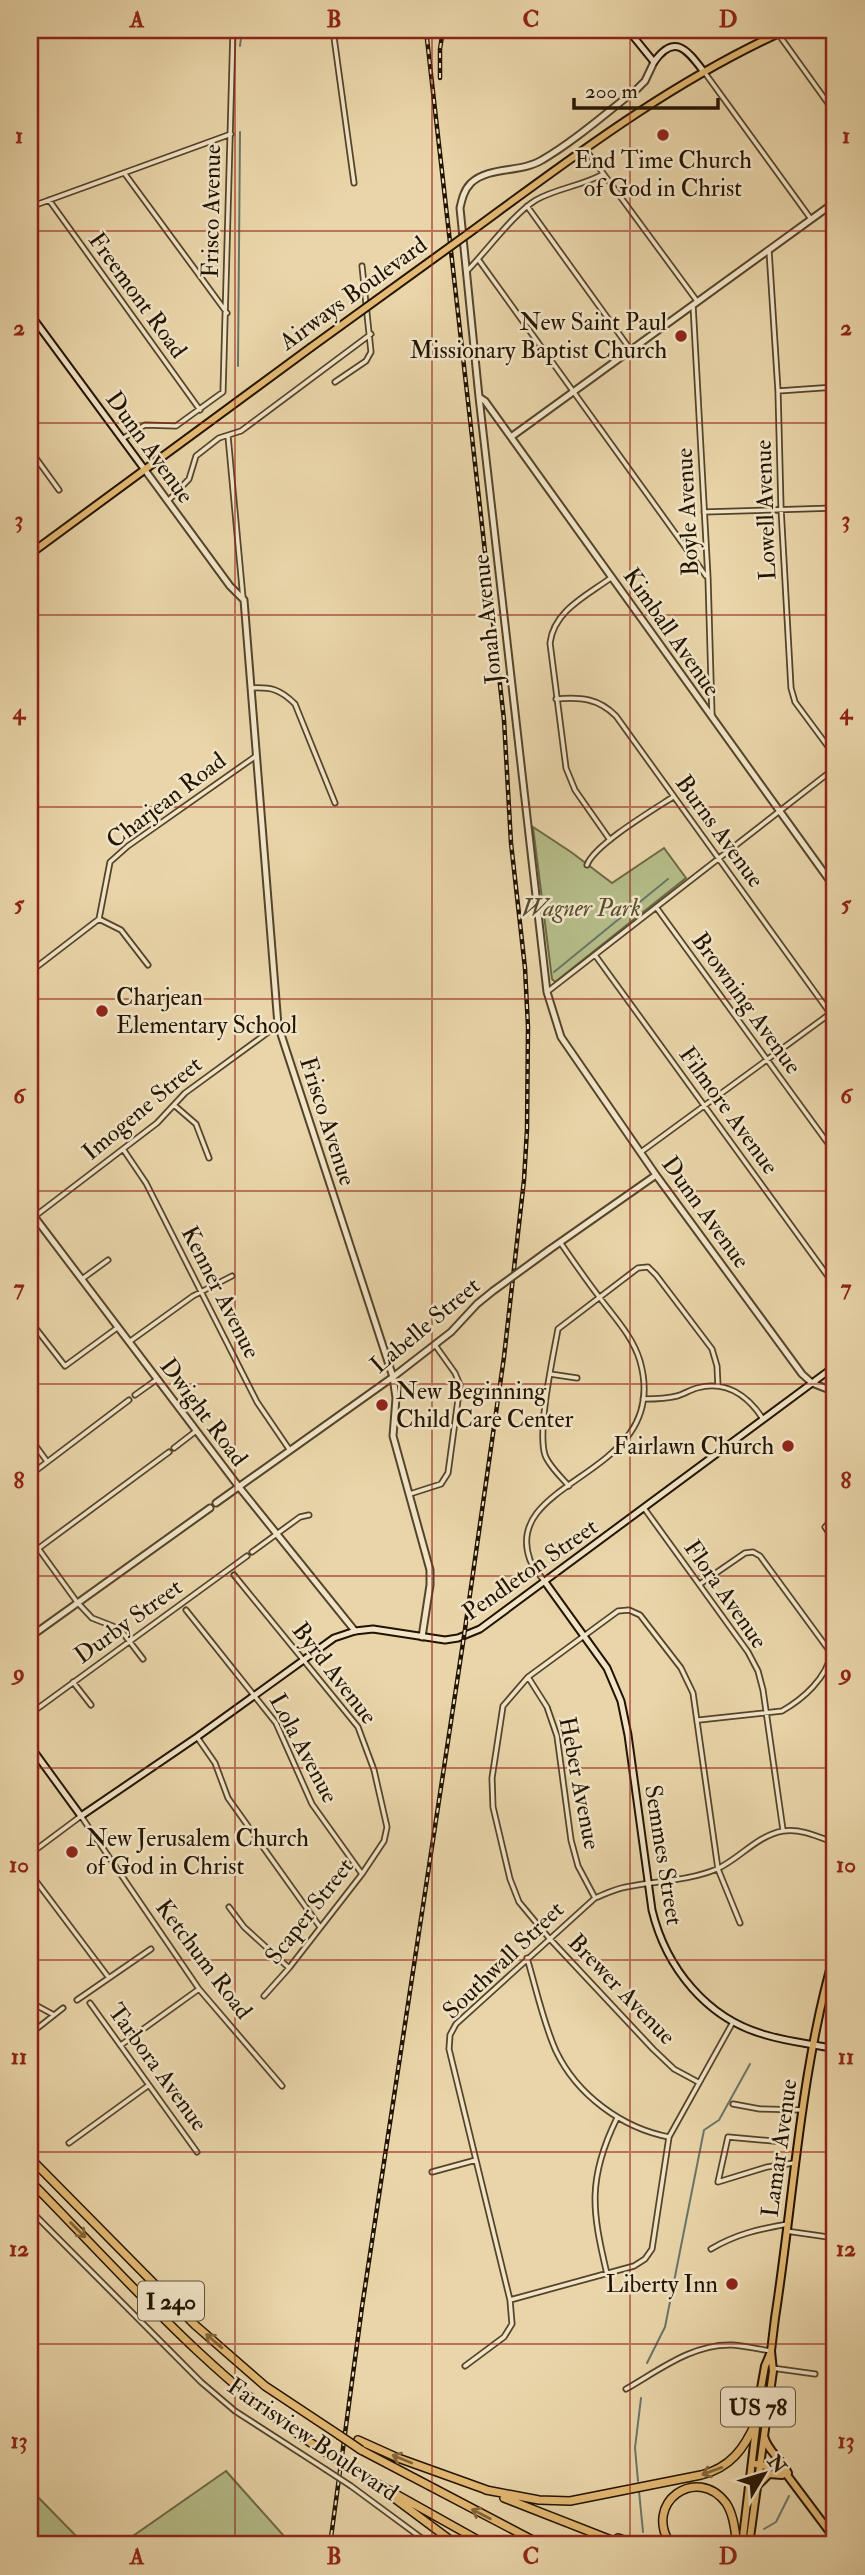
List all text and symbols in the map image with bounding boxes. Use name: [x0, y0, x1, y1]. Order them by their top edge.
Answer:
text: A: [129, 5, 145, 34]
text: B: [326, 5, 342, 34]
text: C: [523, 5, 539, 34]
text: D: [719, 5, 737, 34]
scale bar: [574, 66, 718, 110]
text: 200 m: [585, 78, 638, 105]
text: 1: [15, 121, 23, 150]
text: 1: [842, 121, 850, 150]
marker: End Time Church of God in Christ: [655, 127, 671, 143]
street label: Frisco Avenue: [195, 144, 228, 278]
place label: End Time Church of God in Christ: [574, 145, 752, 204]
street label: Freemont Road: [81, 226, 194, 365]
street label: Airways Boulevard: [272, 229, 433, 358]
place label: New Saint Paul Missionary Baptist Church: [410, 307, 667, 366]
text: 2: [13, 313, 25, 342]
text: 2: [840, 313, 852, 342]
marker: New Saint Paul Missionary Baptist Church: [673, 328, 689, 344]
street label: Dunn Avenue: [98, 385, 201, 509]
street label: Lowell Avenue: [748, 439, 783, 581]
street label: Boyle Avenue: [669, 447, 706, 577]
text: 3: [15, 505, 23, 534]
text: 3: [842, 505, 850, 534]
street label: Jonah Avenue: [465, 553, 510, 686]
street label: Kimball Avenue: [616, 562, 727, 703]
text: 4: [12, 697, 27, 726]
text: 4: [839, 697, 854, 726]
street label: Charjean Road: [100, 745, 232, 856]
street label: Burns Avenue: [668, 769, 771, 894]
text: 5: [14, 889, 25, 918]
text: 5: [841, 889, 852, 918]
park label: Wagner Park: [521, 893, 641, 924]
street label: Browning Avenue: [685, 926, 809, 1080]
place label: Charjean Elementary School: [116, 982, 297, 1041]
marker: Charjean Elementary School: [94, 1003, 110, 1019]
street label: Filmore Avenue: [672, 1040, 785, 1180]
street label: Imogene Street: [76, 1049, 209, 1167]
street label: Frisco Avenue: [292, 1053, 363, 1190]
text: 6: [13, 1081, 27, 1110]
text: 6: [840, 1081, 854, 1110]
street label: Dunn Avenue: [654, 1150, 757, 1274]
street label: Kenner Avenue: [174, 1221, 267, 1364]
street label: Labelle Street: [364, 1270, 487, 1380]
text: 7: [14, 1273, 25, 1302]
text: 7: [841, 1273, 852, 1302]
street label: Dwight Road: [153, 1352, 255, 1473]
place label: New Beginning Child Care Center: [396, 1376, 573, 1435]
marker: New Beginning Child Care Center: [374, 1397, 390, 1413]
place label: Fairlawn Church: [613, 1431, 774, 1462]
marker: Fairlawn Church: [780, 1438, 796, 1454]
text: 8: [14, 1466, 25, 1495]
text: 8: [841, 1466, 852, 1495]
street label: Pendleton Street: [457, 1511, 604, 1627]
street label: Flora Avenue: [677, 1534, 774, 1655]
street label: Durby Street: [68, 1572, 189, 1671]
street label: Byrd Avenue: [285, 1616, 384, 1731]
text: 9: [11, 1658, 25, 1687]
text: 9: [838, 1658, 852, 1687]
street label: Lola Avenue: [262, 1688, 345, 1808]
street label: Heber Avenue: [551, 1714, 608, 1852]
street label: Semmes Street: [637, 1783, 690, 1928]
place label: New Jerusalem Church of God in Christ: [86, 1823, 309, 1882]
marker: New Jerusalem Church of God in Christ: [64, 1844, 80, 1860]
text: 10: [9, 1850, 29, 1879]
text: 10: [836, 1850, 856, 1879]
street label: Scaper Street: [258, 1852, 361, 1971]
street label: Ketchum Road: [148, 1893, 259, 2026]
street label: Southwall Street: [436, 1894, 571, 2026]
street label: Brewer Avenue: [561, 1927, 682, 2051]
street label: Tarbora Avenue: [101, 1997, 214, 2137]
text: 11: [11, 2042, 27, 2071]
text: 11: [838, 2042, 854, 2071]
street label: Lamar Avenue: [754, 2077, 805, 2219]
one-way arrow: [69, 2221, 86, 2238]
text: 12: [9, 2234, 29, 2263]
text: 12: [836, 2234, 856, 2263]
place label: Liberty Inn: [606, 2269, 718, 2300]
marker: Liberty Inn: [724, 2276, 740, 2292]
road number: I 240: [138, 2282, 204, 2320]
one-way arrow: [205, 2333, 223, 2349]
street label: Farrisview Boulevard: [221, 2371, 404, 2508]
road number: US 78: [721, 2388, 795, 2426]
text: 13: [10, 2426, 28, 2455]
text: 13: [837, 2426, 855, 2455]
north arrow: [728, 2438, 798, 2508]
text: N: [761, 2449, 792, 2479]
one-way arrow: [391, 2452, 413, 2465]
one-way arrow: [702, 2466, 724, 2478]
one-way arrow: [471, 2507, 492, 2520]
text: A: [129, 2542, 145, 2571]
text: B: [326, 2542, 342, 2571]
text: C: [523, 2542, 539, 2571]
text: D: [719, 2542, 737, 2571]

